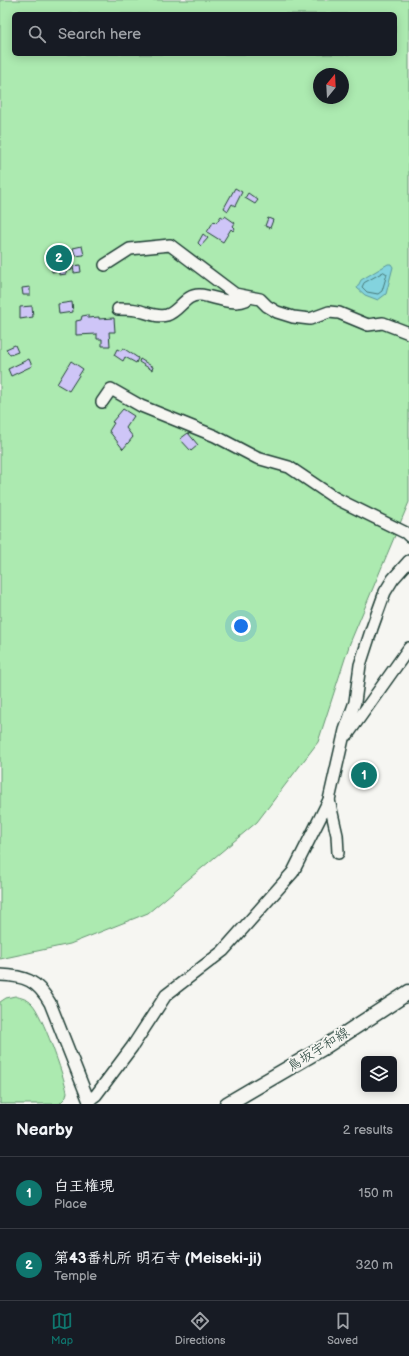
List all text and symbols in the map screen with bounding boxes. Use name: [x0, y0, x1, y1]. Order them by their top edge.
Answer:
search box: [12, 12, 397, 56]
icon: search: [26, 23, 48, 45]
text: Search here: [58, 25, 141, 44]
north arrow: [313, 68, 349, 104]
pin: 2: [46, 243, 72, 273]
your location: [231, 616, 251, 636]
pin: 1: [351, 760, 377, 790]
street label: 鳥坂宇和線: [284, 1024, 352, 1075]
map controls: [361, 1056, 397, 1092]
button: layers: [361, 1056, 397, 1092]
text: Nearby: [16, 1120, 73, 1140]
text: 2 results: [343, 1122, 393, 1138]
text: 白王権現: [54, 1177, 114, 1196]
text: 1: [26, 1185, 32, 1201]
text: 150 m: [359, 1185, 393, 1201]
text: Place: [54, 1196, 87, 1212]
text: 第43番札所 明石寺 (Meiseki-ji): [54, 1249, 262, 1268]
text: 2: [25, 1257, 33, 1273]
text: 320 m: [355, 1257, 393, 1273]
text: Temple: [54, 1268, 97, 1284]
tab: Map: [51, 1310, 73, 1347]
tab: Directions: [175, 1310, 225, 1347]
tab: Saved: [327, 1310, 358, 1347]

